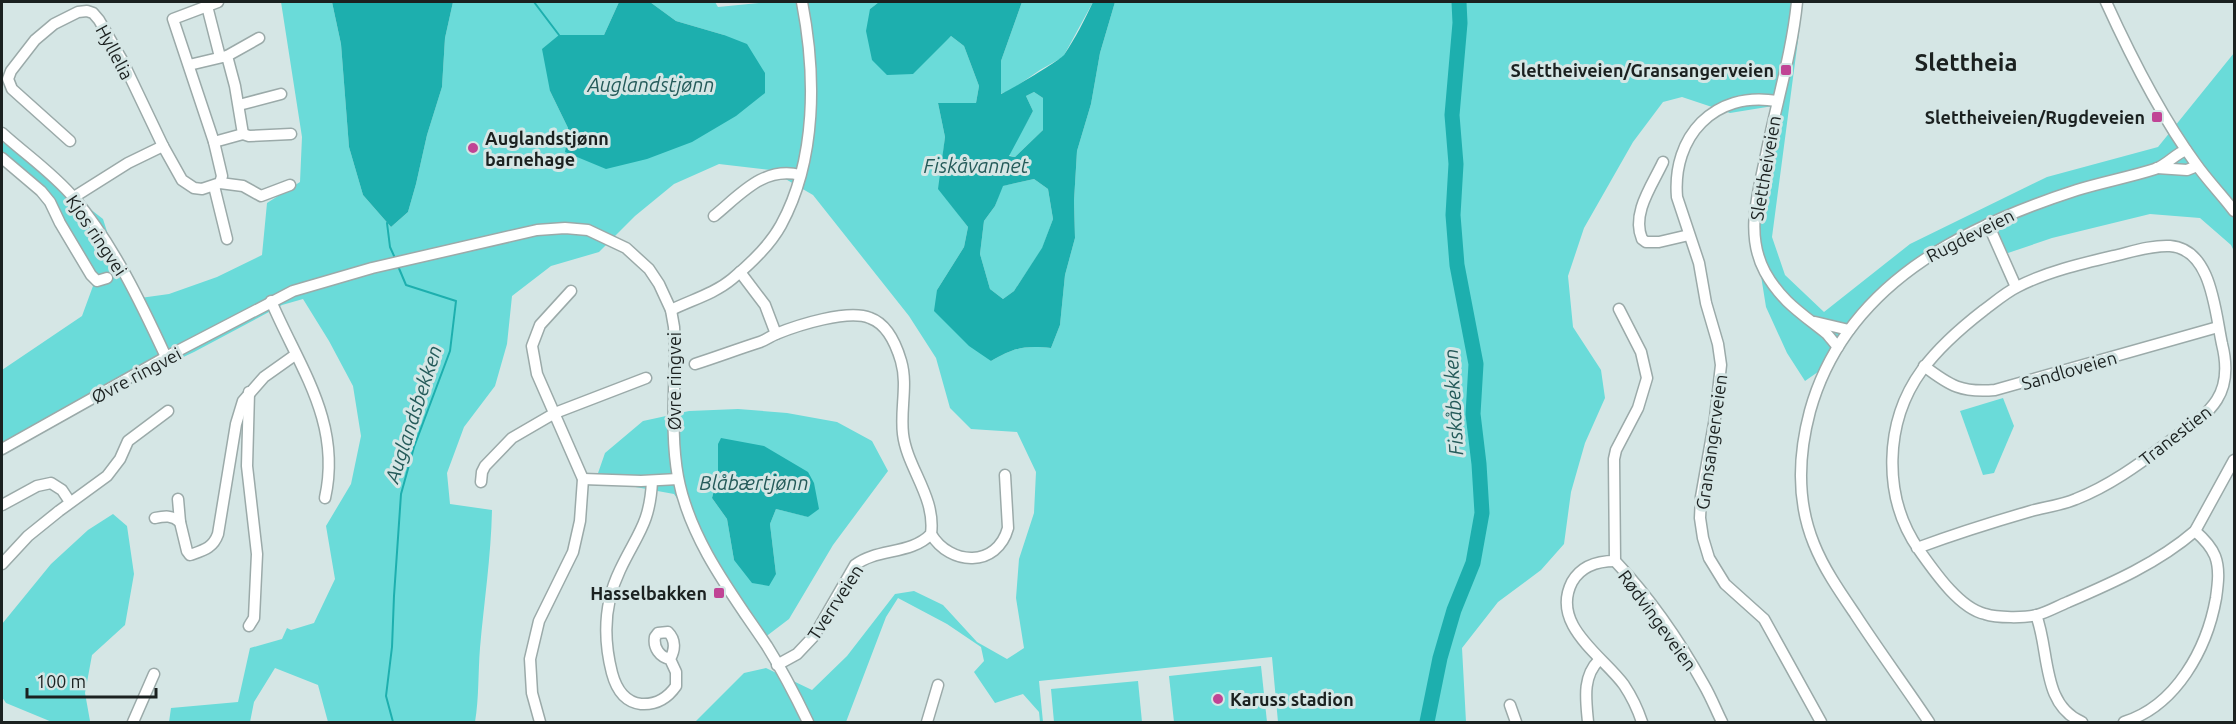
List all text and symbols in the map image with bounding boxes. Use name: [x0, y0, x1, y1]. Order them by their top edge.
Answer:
street label: Hyllelia: [92, 21, 138, 83]
district label: Slettheia: [1915, 49, 2017, 76]
place label: Slettheiveien/Gransangerveien: [1510, 60, 1774, 80]
marker: Slettheiveien/Gransangerveien: [1779, 63, 1793, 77]
water label: Auglandstjønn: [586, 73, 715, 96]
place label: Slettheiveien/Rugdeveien: [1925, 107, 2145, 127]
marker: Slettheiveien/Rugdeveien: [2150, 110, 2164, 124]
street label: Slettheiveien: [1746, 114, 1784, 222]
place label: Auglandstjønn barnehage: [485, 128, 609, 169]
marker: Auglandstjønn barnehage: [466, 141, 480, 155]
water label: Fiskåvannet: [924, 154, 1029, 177]
street label: Kjos ringvei: [63, 191, 131, 279]
street label: Rugdeveien: [1923, 204, 2017, 266]
street label: Øvre ringvei: [664, 332, 684, 430]
water label: Auglandsbekken: [380, 342, 446, 487]
street label: Øvre ringvei: [88, 343, 184, 407]
street label: Sandloveien: [2019, 347, 2119, 393]
water label: Fiskåbekken: [1439, 348, 1467, 456]
street label: Gransangerveien: [1692, 373, 1730, 511]
street label: Tranestien: [2135, 401, 2215, 469]
water label: Blåbærtjønn: [699, 471, 809, 494]
street label: Tverrveien: [803, 561, 867, 643]
street label: Rødvingeveien: [1615, 566, 1701, 674]
place label: Hasselbakken: [590, 583, 707, 603]
marker: Hasselbakken: [712, 586, 726, 600]
scale bar: [27, 661, 156, 699]
text: 100 m: [36, 671, 86, 691]
place label: Karuss stadion: [1230, 689, 1354, 709]
marker: Karuss stadion: [1211, 692, 1225, 706]

